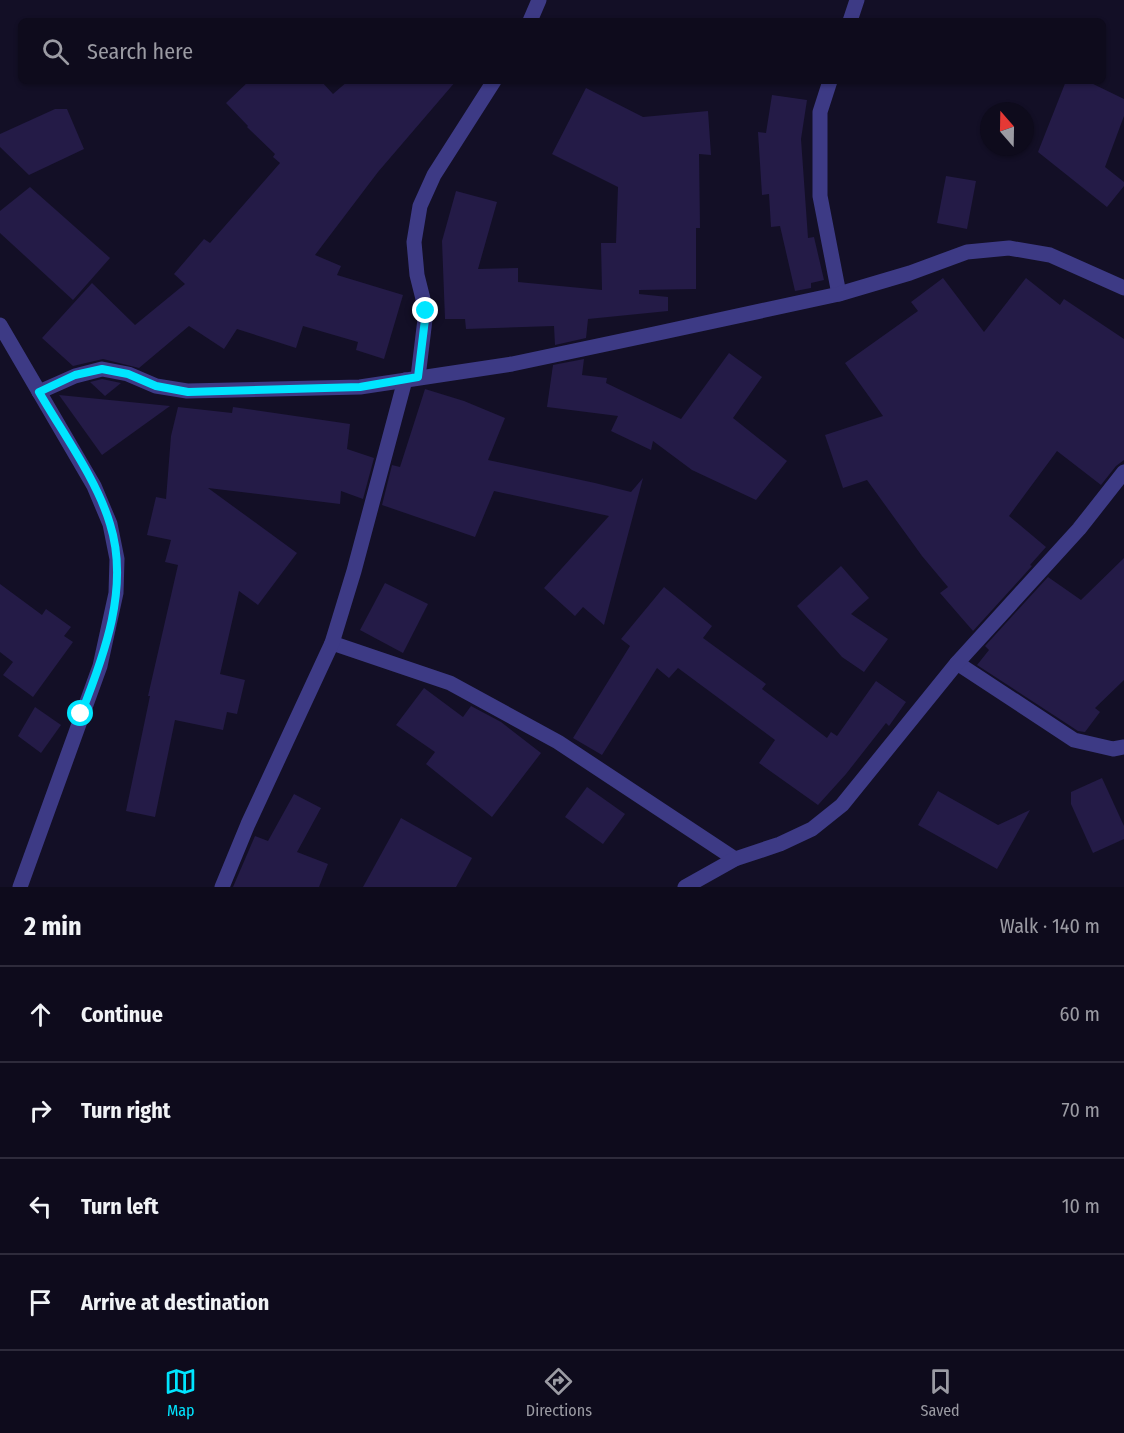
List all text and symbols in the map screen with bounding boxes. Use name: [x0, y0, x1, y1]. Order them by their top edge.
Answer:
search box: [18, 18, 1106, 84]
icon: search: [39, 35, 72, 68]
text: Search here: [87, 38, 193, 65]
north arrow: [980, 102, 1034, 156]
route end: [412, 297, 438, 323]
route start: [67, 700, 93, 726]
text: 2 min: [24, 911, 82, 942]
text: Walk · 140 m: [1000, 914, 1100, 938]
icon: ahead: [24, 998, 57, 1031]
text: Continue: [81, 1001, 163, 1028]
text: 60 m: [1060, 1002, 1100, 1026]
icon: right: [24, 1094, 57, 1127]
text: Turn right: [81, 1097, 170, 1124]
text: 70 m: [1062, 1098, 1100, 1122]
icon: left: [24, 1190, 57, 1223]
text: Turn left: [81, 1193, 159, 1220]
text: 10 m: [1062, 1194, 1100, 1218]
icon: arrive: [24, 1286, 57, 1319]
text: Arrive at destination: [81, 1289, 269, 1316]
tab: Map: [164, 1365, 197, 1420]
tab: Directions: [526, 1365, 592, 1420]
tab: Saved: [921, 1365, 960, 1420]

